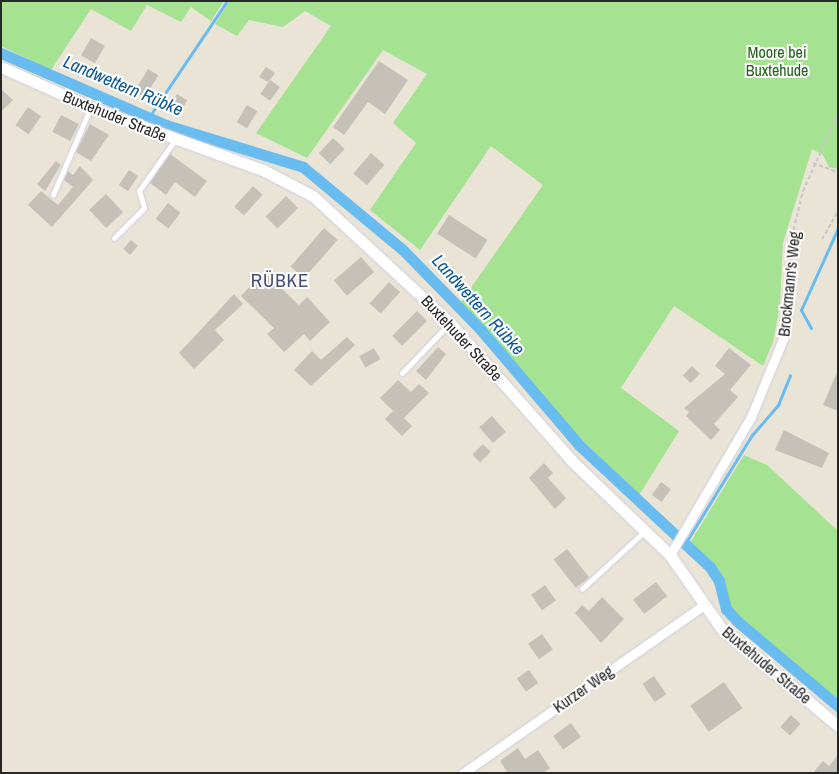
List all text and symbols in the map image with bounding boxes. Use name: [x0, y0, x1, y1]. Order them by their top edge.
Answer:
park label: Moore bei Buxtehude: [746, 42, 808, 80]
water label: Landwettern Rübke: [60, 51, 186, 121]
street label: Buxtehuder Straße: [60, 86, 170, 146]
street label: Brockmann's Weg: [774, 230, 804, 338]
water label: Landwettern Rübke: [427, 250, 529, 360]
district label: RÜBKE: [250, 270, 310, 292]
street label: Buxtehuder Straße: [417, 291, 507, 385]
street label: Buxtehuder Straße: [719, 622, 815, 708]
street label: Kurzer Weg: [549, 661, 617, 717]

